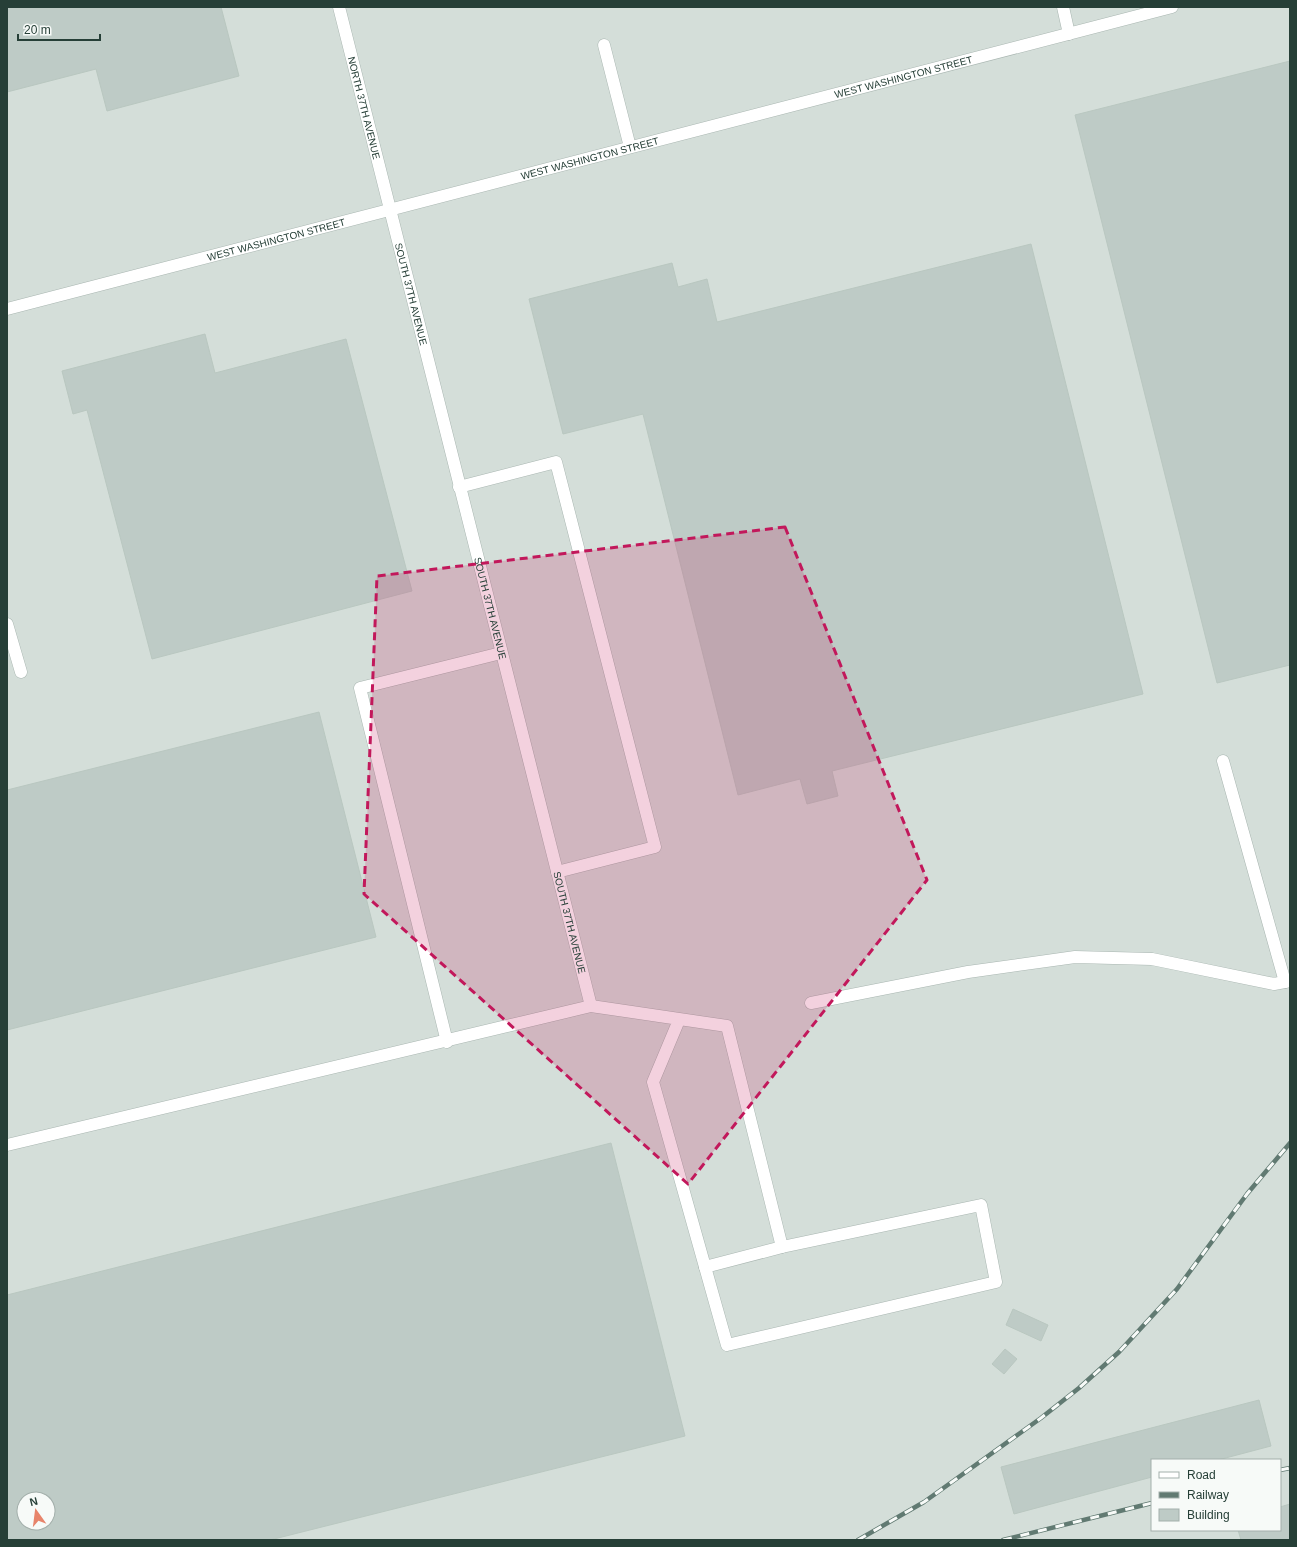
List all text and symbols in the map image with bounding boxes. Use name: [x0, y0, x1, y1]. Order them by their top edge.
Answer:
scale bar: [18, 16, 100, 42]
text: 20 m: [24, 23, 51, 37]
street label: WEST WASHINGTON STREET: [833, 53, 974, 100]
street label: NORTH 37TH AVENUE: [346, 55, 383, 161]
street label: WEST WASHINGTON STREET: [520, 135, 660, 181]
street label: WEST WASHINGTON STREET: [206, 216, 346, 262]
street label: SOUTH 37TH AVENUE: [393, 242, 430, 347]
street label: SOUTH 37TH AVENUE: [472, 556, 509, 661]
street label: SOUTH 37TH AVENUE: [552, 870, 588, 975]
legend: [1151, 1459, 1281, 1531]
text: Road: [1187, 1468, 1216, 1482]
text: Railway: [1187, 1488, 1229, 1502]
north arrow: [16, 1491, 56, 1531]
text: N: [28, 1495, 39, 1508]
text: Building: [1187, 1508, 1230, 1522]

